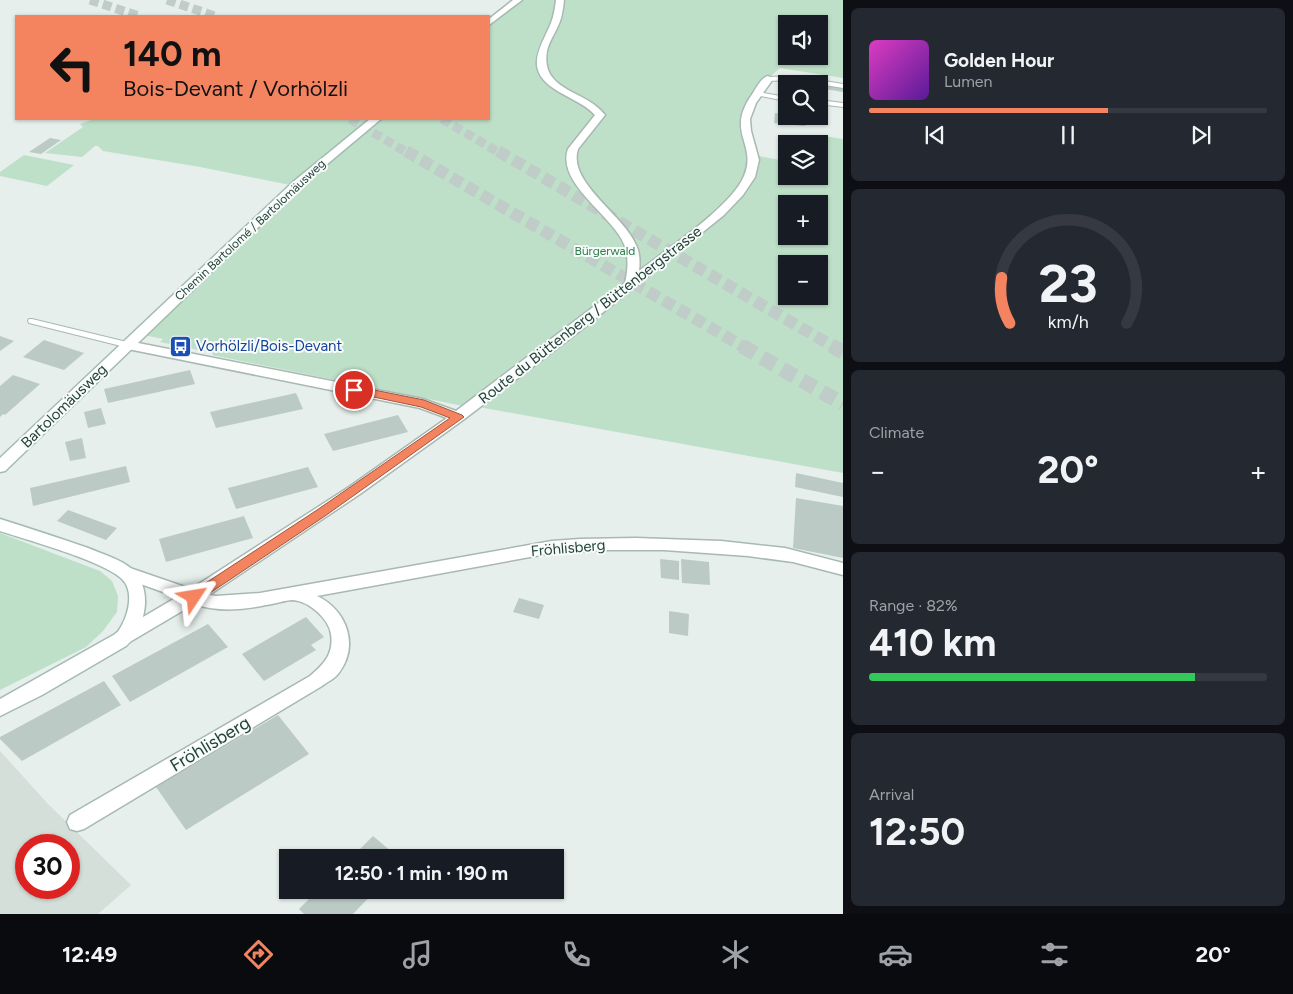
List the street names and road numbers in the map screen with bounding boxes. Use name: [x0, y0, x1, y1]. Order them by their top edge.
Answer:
street label: Chemin Bartolomé / Bartolomäusweg: [172, 156, 328, 304]
street label: Route du Büttenberg / Büttenbergstrasse: [475, 222, 705, 408]
street label: Bartolomäusweg: [17, 360, 111, 452]
street label: Fröhlisberg: [530, 536, 606, 560]
street label: Fröhlisberg: [166, 711, 254, 777]

